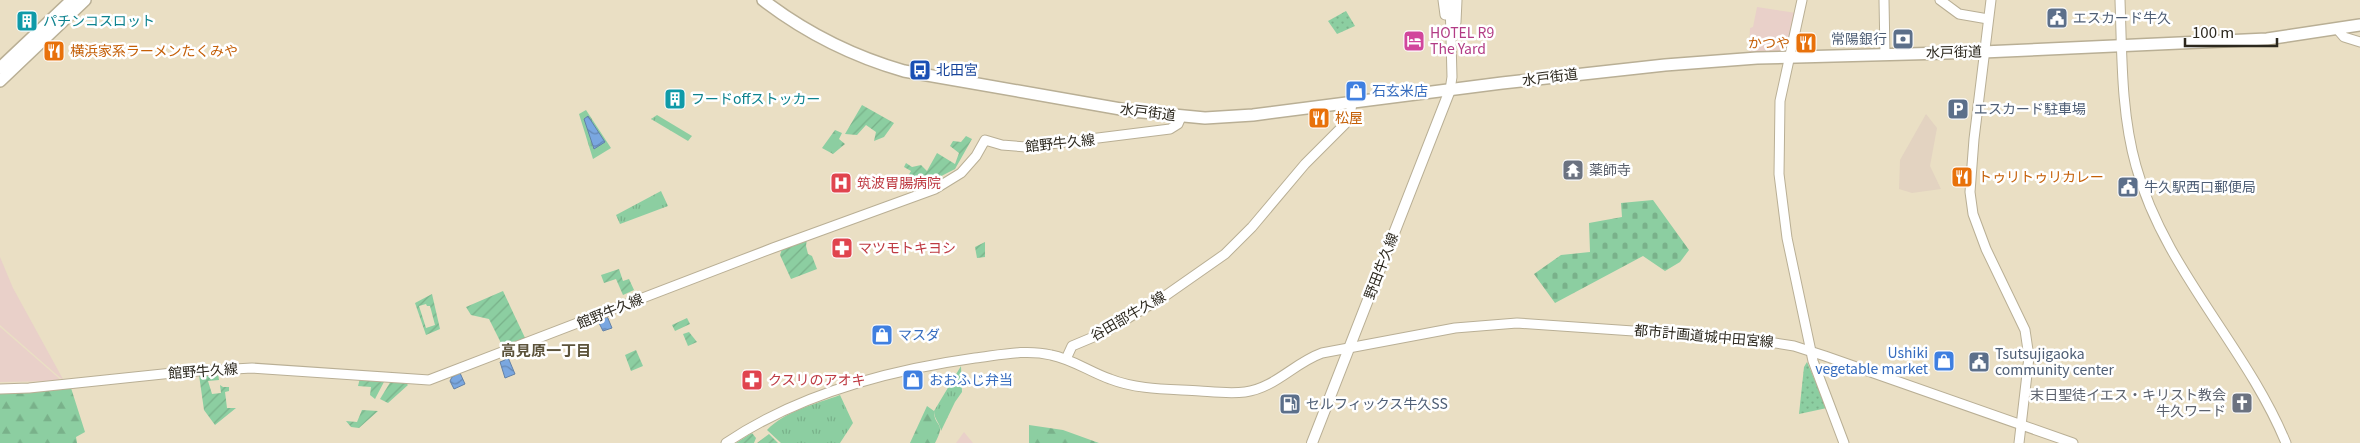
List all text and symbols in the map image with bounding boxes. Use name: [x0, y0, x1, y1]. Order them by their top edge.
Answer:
public building icon: エスカード牛久: [2045, 6, 2069, 30]
place label: エスカード牛久: [2073, 7, 2171, 27]
building icon: パチンコスロット: [15, 9, 39, 33]
place label: パチンコスロット: [43, 10, 155, 30]
scale bar: [2185, 15, 2278, 47]
text: 100 m: [2192, 21, 2234, 42]
place label: HOTEL R9 The Yard: [1430, 22, 1494, 58]
bank icon: 常陽銀行: [1891, 27, 1915, 51]
place label: 常陽銀行: [1831, 28, 1887, 48]
hotel icon: HOTEL R9 The Yard: [1402, 29, 1426, 53]
restaurant icon: かつや: [1794, 31, 1818, 55]
place label: かつや: [1748, 32, 1790, 52]
restaurant icon: 横浜家系ラーメンたくみや: [42, 39, 66, 63]
place label: 横浜家系ラーメンたくみや: [70, 40, 238, 60]
street label: 水戸街道: [1926, 41, 1982, 61]
bus stop icon: 北田宮: [908, 58, 932, 82]
place label: 北田宮: [936, 59, 978, 79]
street label: 水戸街道: [1521, 63, 1579, 89]
shop icon: 石玄米店: [1344, 79, 1368, 103]
place label: 石玄米店: [1372, 80, 1428, 100]
building icon: フードoffストッカー: [663, 87, 687, 111]
place label: フードoffストッカー: [691, 88, 820, 108]
parking icon: エスカード駐車場: [1946, 97, 1970, 121]
street label: 水戸街道: [1119, 98, 1177, 124]
place label: エスカード駐車場: [1974, 98, 2086, 118]
restaurant icon: 松屋: [1307, 106, 1331, 130]
place label: 松屋: [1335, 107, 1363, 127]
street label: 館野牛久線: [1024, 128, 1096, 156]
temple icon: 薬師寺: [1561, 158, 1585, 182]
place label: 薬師寺: [1589, 159, 1631, 179]
restaurant icon: トゥリトゥリカレー: [1950, 165, 1974, 189]
place label: トゥリトゥリカレー: [1978, 166, 2104, 186]
hospital icon: 筑波胃腸病院: [829, 171, 853, 195]
place label: 筑波胃腸病院: [857, 172, 941, 192]
public building icon: 牛久駅西口郵便局: [2116, 175, 2140, 199]
place label: 牛久駅西口郵便局: [2144, 176, 2256, 196]
street label: 野田牛久線: [1358, 229, 1402, 302]
pharmacy icon: マツモトキヨシ: [830, 236, 854, 260]
place label: マツモトキヨシ: [858, 237, 956, 257]
street label: 谷田部牛久線: [1086, 285, 1169, 345]
street label: 館野牛久線: [573, 288, 646, 332]
street label: 都市計画道城中田宮線: [1633, 319, 1775, 351]
shop icon: マスダ: [870, 323, 894, 347]
place label: マスダ: [898, 324, 940, 344]
district label: 高見原一丁目: [501, 339, 591, 360]
place label: Ushiki vegetable market: [1815, 342, 1929, 378]
place label: Tsutsujigaoka community center: [1995, 343, 2115, 379]
shop icon: Ushiki vegetable market: [1932, 349, 1956, 373]
public building icon: Tsutsujigaoka community center: [1967, 350, 1991, 374]
street label: 館野牛久線: [167, 358, 239, 382]
pharmacy icon: クスリのアオキ: [740, 368, 764, 392]
shop icon: おおふじ弁当: [901, 368, 925, 392]
place label: クスリのアオキ: [768, 369, 866, 389]
place label: おおふじ弁当: [929, 369, 1013, 389]
place label: 末日聖徒イエス・キリスト教会 牛久ワード: [2030, 384, 2226, 420]
church icon: 末日聖徒イエス・キリスト教会 牛久ワード: [2230, 391, 2254, 415]
fuel station icon: セルフィックス牛久SS: [1278, 392, 1302, 416]
place label: セルフィックス牛久SS: [1306, 393, 1448, 413]

